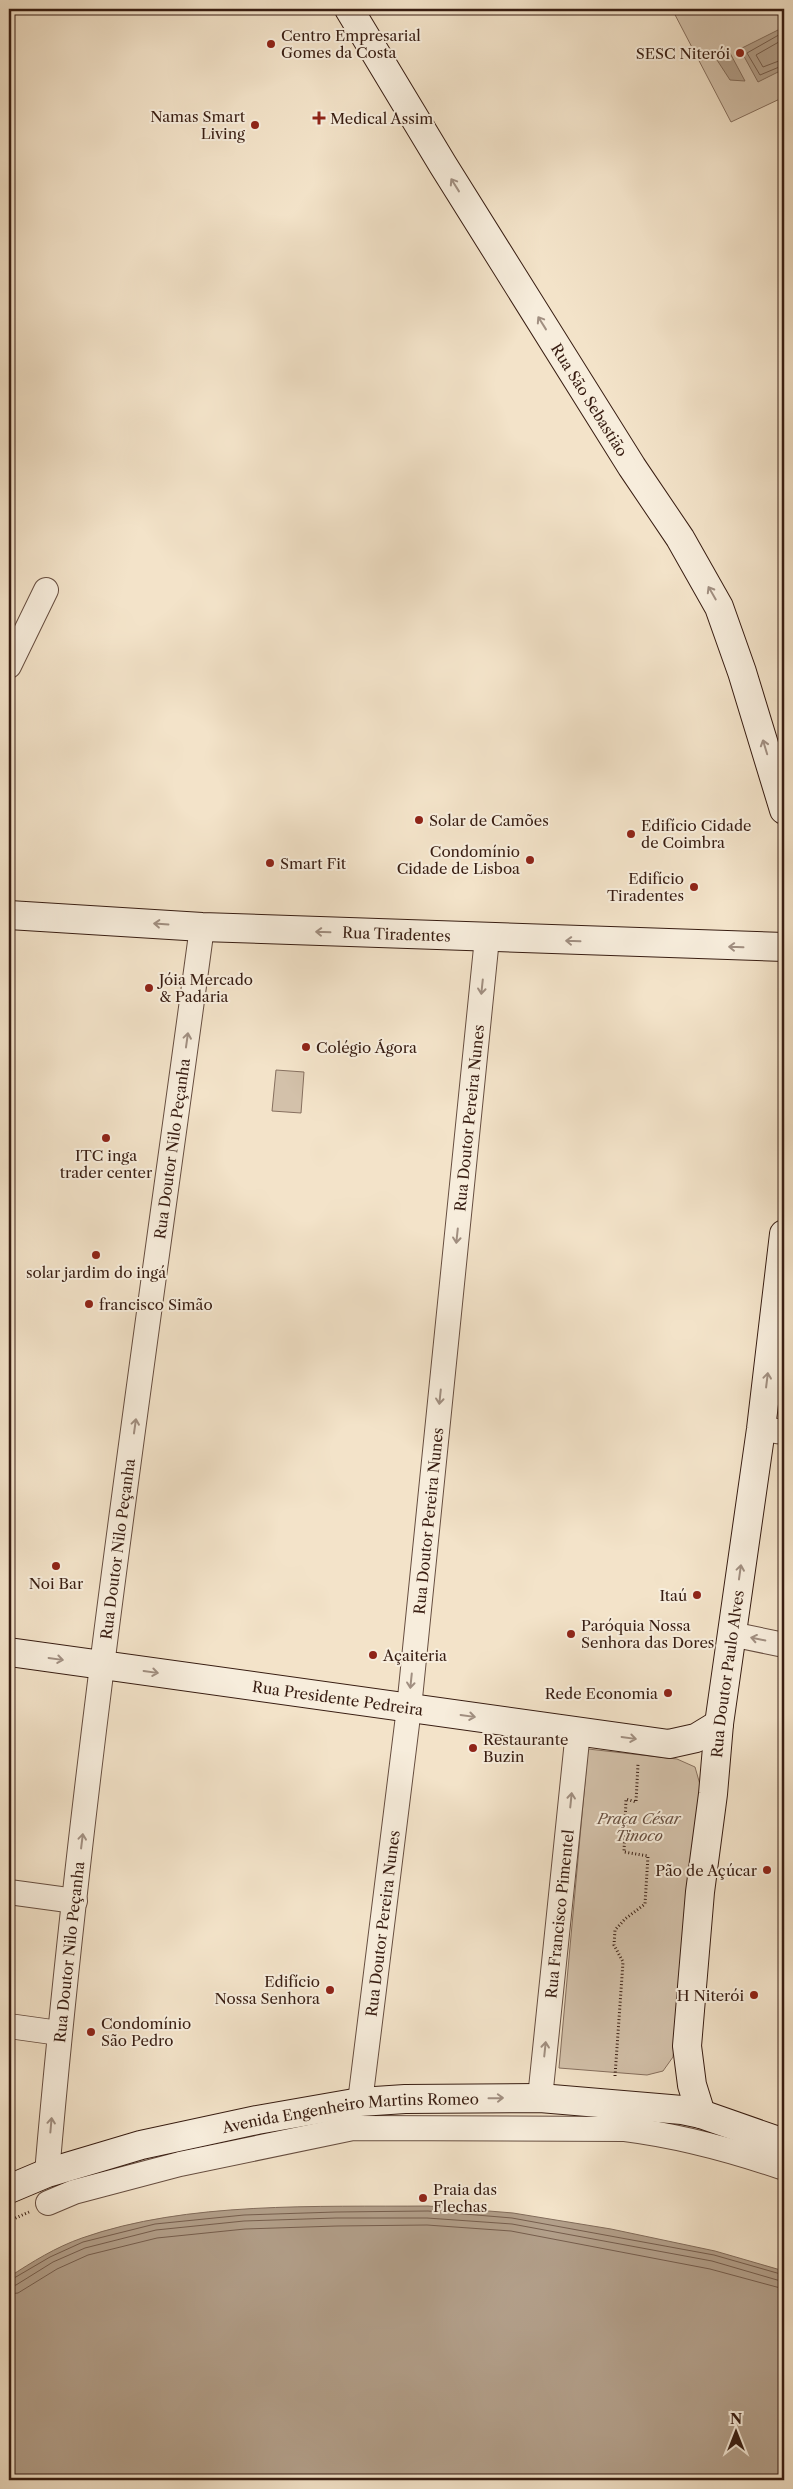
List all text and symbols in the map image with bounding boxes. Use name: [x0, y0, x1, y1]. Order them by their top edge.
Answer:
place label: Centro Empresarial Gomes da Costa: [281, 26, 421, 62]
marker: Centro Empresarial Gomes da Costa: [265, 38, 277, 50]
place label: SESC Niterói: [636, 44, 730, 63]
marker: SESC Niterói: [734, 47, 746, 59]
place label: Namas Smart Living: [150, 107, 246, 143]
place label: Medical Assim: [330, 109, 433, 128]
marker: Medical Assim: [312, 111, 326, 125]
marker: Namas Smart Living: [249, 119, 261, 131]
one-way arrow: [450, 178, 460, 192]
one-way arrow: [536, 316, 546, 330]
street label: Rua São Sebastião: [547, 340, 632, 460]
one-way arrow: [706, 587, 716, 601]
one-way arrow: [760, 739, 769, 755]
place label: Solar de Camões: [429, 811, 549, 830]
marker: Solar de Camões: [413, 814, 425, 826]
place label: Edifício Cidade de Coimbra: [641, 816, 752, 852]
marker: Edifício Cidade de Coimbra: [625, 828, 637, 840]
place label: Condomínio Cidade de Lisboa: [397, 842, 520, 878]
place label: Smart Fit: [280, 854, 347, 873]
marker: Condomínio Cidade de Lisboa: [524, 854, 536, 866]
marker: Smart Fit: [264, 857, 276, 869]
place label: Edifício Tiradentes: [607, 869, 684, 905]
marker: Edifício Tiradentes: [688, 881, 700, 893]
one-way arrow: [153, 920, 169, 929]
street label: Rua Tiradentes: [342, 922, 451, 945]
one-way arrow: [316, 927, 332, 937]
one-way arrow: [565, 937, 581, 946]
one-way arrow: [728, 942, 744, 952]
place label: Jóia Mercado & Padaria: [157, 970, 253, 1006]
one-way arrow: [477, 979, 487, 995]
marker: Jóia Mercado & Padaria: [143, 982, 155, 994]
street label: Rua Doutor Pereira Nunes: [450, 1024, 488, 1212]
one-way arrow: [182, 1032, 192, 1048]
place label: Colégio Ágora: [316, 1038, 417, 1057]
marker: Colégio Ágora: [300, 1041, 312, 1053]
street label: Rua Doutor Nilo Peçanha: [150, 1057, 193, 1240]
marker: ITC inga trader center: [100, 1132, 112, 1144]
place label: ITC inga trader center: [60, 1146, 153, 1182]
one-way arrow: [452, 1227, 462, 1243]
marker: solar jardim do ingá: [90, 1249, 102, 1261]
place label: solar jardim do ingá: [26, 1263, 166, 1282]
place label: francisco Simão: [99, 1295, 213, 1314]
marker: francisco Simão: [83, 1298, 95, 1310]
one-way arrow: [762, 1373, 772, 1389]
one-way arrow: [436, 1389, 445, 1405]
one-way arrow: [130, 1418, 140, 1434]
street label: Rua Doutor Pereira Nunes: [409, 1427, 447, 1615]
street label: Rua Doutor Nilo Peçanha: [96, 1457, 138, 1641]
marker: Noi Bar: [50, 1560, 62, 1572]
one-way arrow: [736, 1564, 746, 1580]
place label: Noi Bar: [29, 1574, 84, 1593]
place label: Itaú: [659, 1586, 687, 1605]
marker: Itaú: [691, 1589, 703, 1601]
street label: Rua Doutor Paulo Alves: [707, 1589, 747, 1759]
place label: Paróquia Nossa Senhora das Dores: [581, 1616, 714, 1652]
marker: Paróquia Nossa Senhora das Dores: [565, 1628, 577, 1640]
one-way arrow: [750, 1634, 766, 1644]
place label: Açaiteria: [382, 1646, 447, 1665]
marker: Açaiteria: [367, 1649, 379, 1661]
one-way arrow: [47, 1654, 63, 1664]
one-way arrow: [142, 1667, 158, 1677]
one-way arrow: [407, 1673, 416, 1689]
street label: Rua Presidente Pedreira: [251, 1677, 425, 1719]
place label: Rede Economia: [545, 1684, 658, 1703]
marker: Rede Economia: [662, 1687, 674, 1699]
one-way arrow: [459, 1711, 475, 1721]
place label: Restaurante Buzin: [483, 1730, 568, 1766]
one-way arrow: [620, 1734, 636, 1744]
marker: Restaurante Buzin: [467, 1742, 479, 1754]
one-way arrow: [566, 1793, 575, 1809]
park label: Praça César Tinoco: [596, 1809, 682, 1845]
street label: Rua Francisco Pimentel: [541, 1828, 577, 1999]
street label: Rua Doutor Pereira Nunes: [361, 1829, 403, 2018]
one-way arrow: [77, 1834, 87, 1850]
street label: Rua Doutor Nilo Peçanha: [50, 1860, 88, 2044]
place label: Pão de Açúcar: [655, 1861, 758, 1880]
marker: Pão de Açúcar: [761, 1864, 773, 1876]
place label: Edifício Nossa Senhora: [214, 1972, 320, 2008]
marker: Edifício Nossa Senhora: [324, 1984, 336, 1996]
place label: H Niterói: [677, 1986, 744, 2005]
marker: H Niterói: [748, 1989, 760, 2001]
place label: Condomínio São Pedro: [101, 2014, 191, 2050]
marker: Condomínio São Pedro: [85, 2026, 97, 2038]
one-way arrow: [540, 2041, 549, 2057]
street label: Avenida Engenheiro Martins Romeo: [219, 2089, 479, 2137]
one-way arrow: [488, 2093, 504, 2103]
one-way arrow: [46, 2117, 56, 2133]
place label: Praia das Flechas: [433, 2180, 497, 2216]
marker: Praia das Flechas: [417, 2192, 429, 2204]
north arrow: [710, 2406, 760, 2456]
text: N: [730, 2410, 742, 2428]

